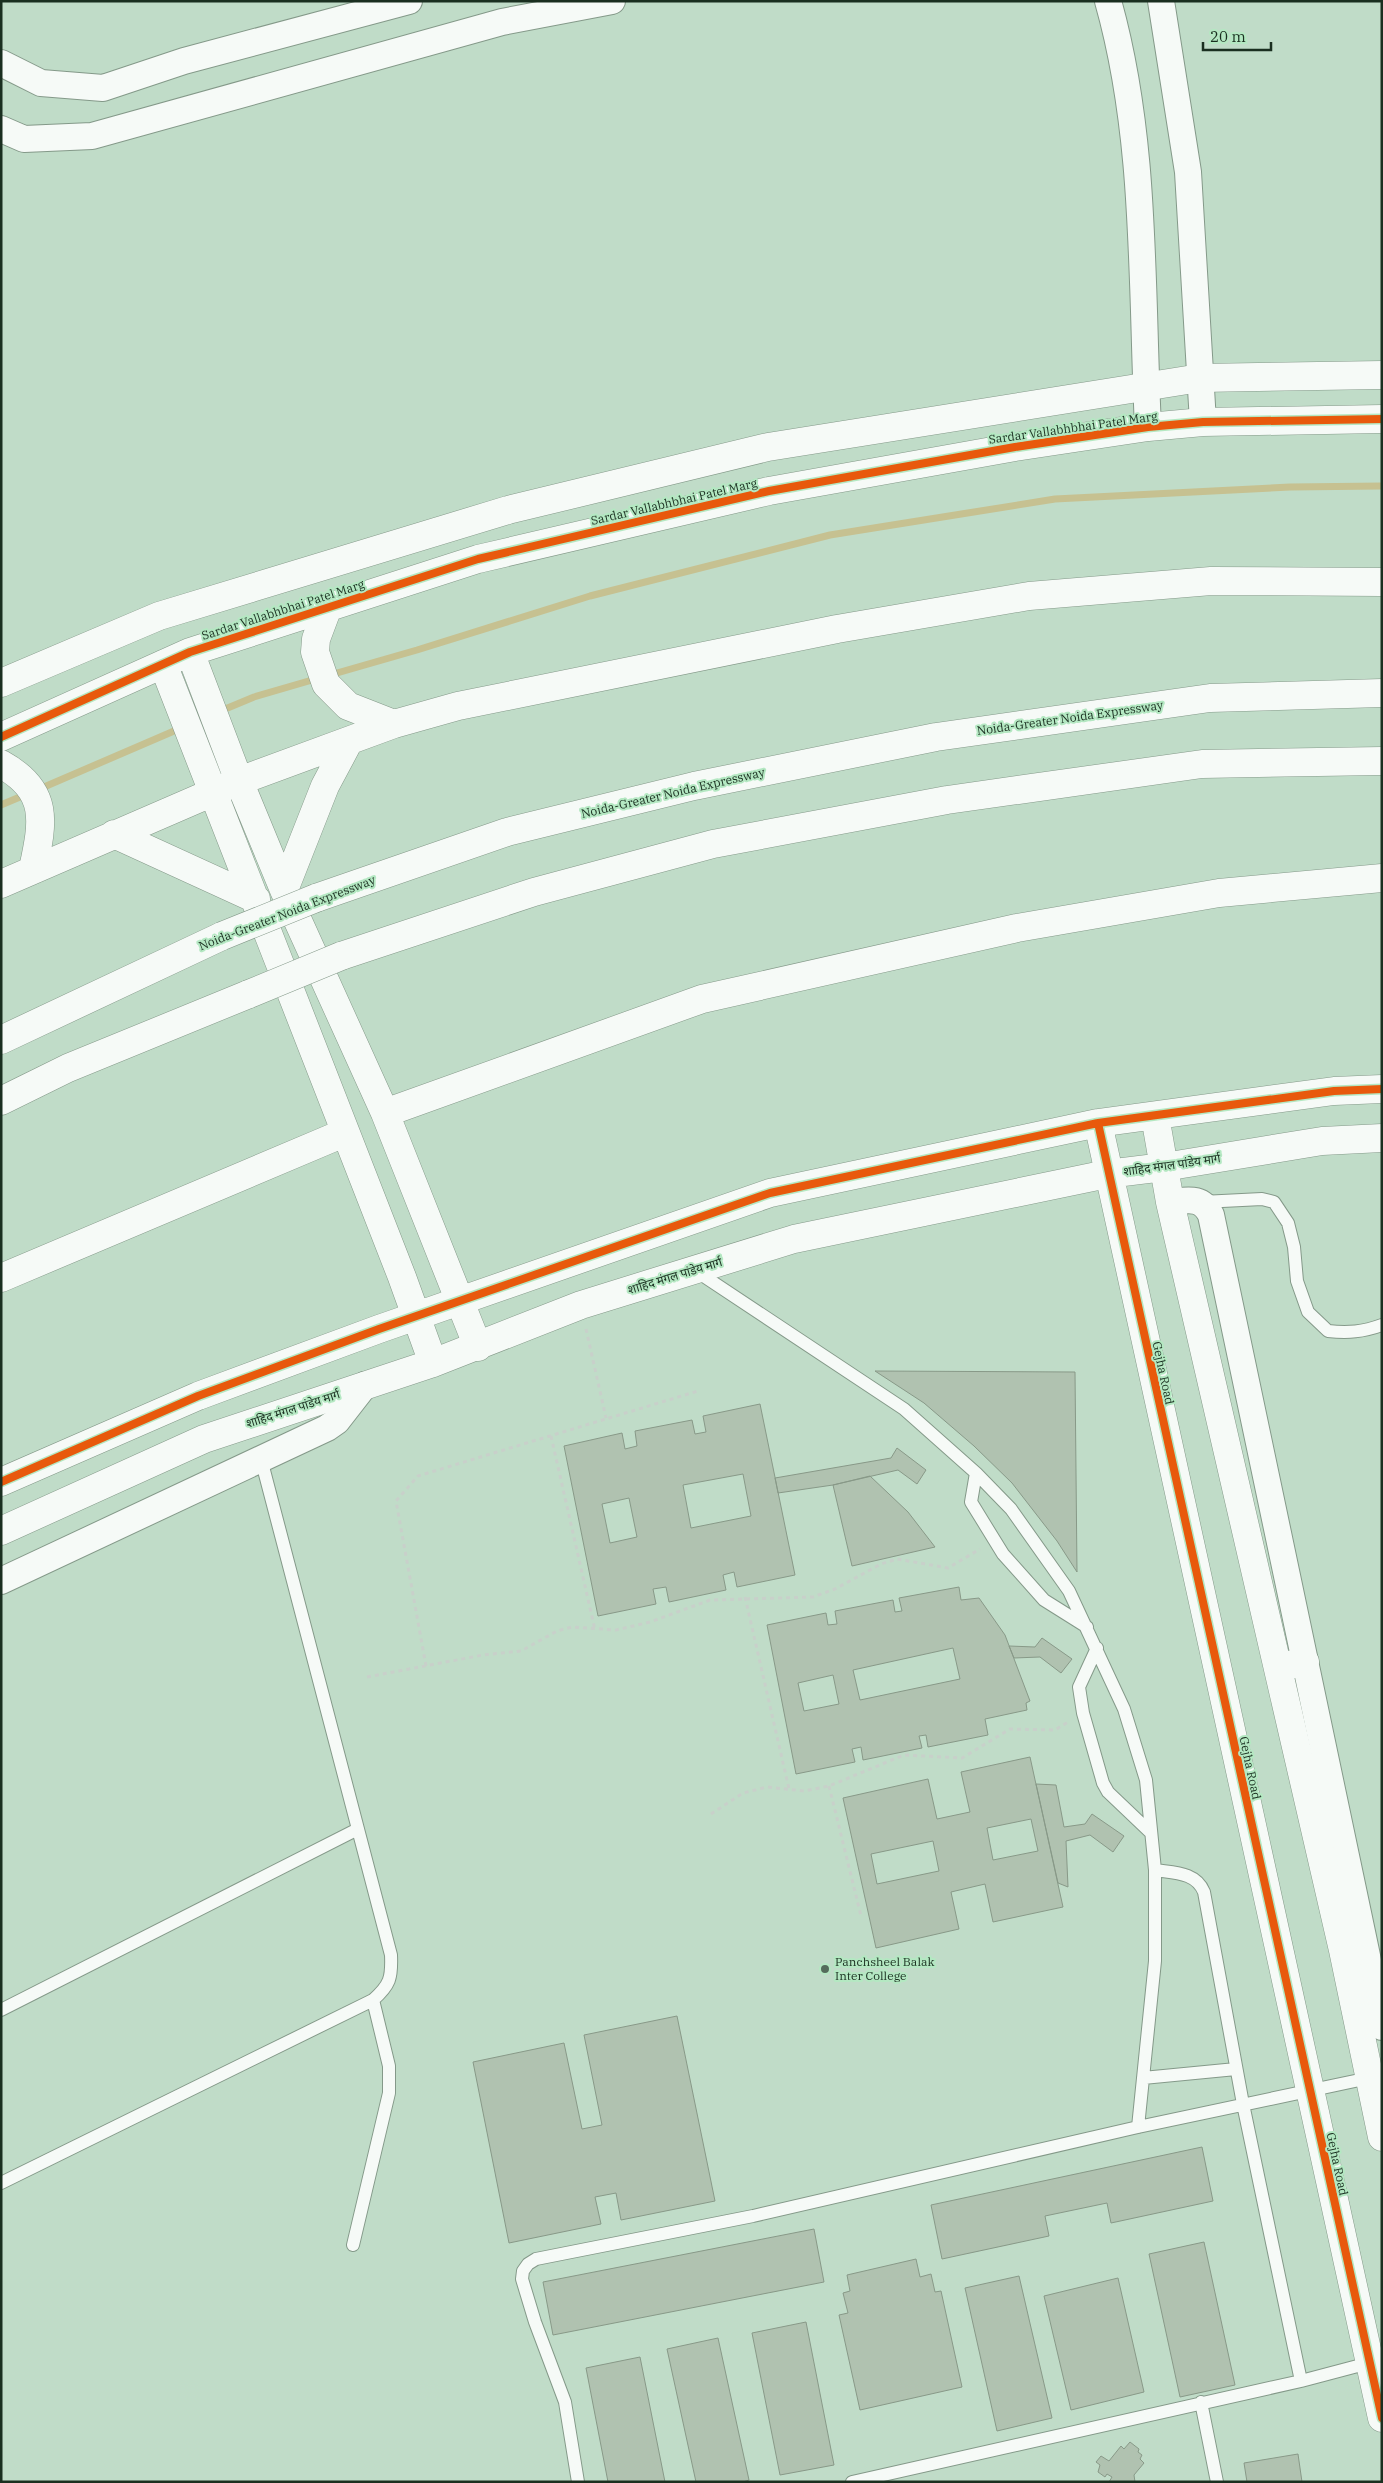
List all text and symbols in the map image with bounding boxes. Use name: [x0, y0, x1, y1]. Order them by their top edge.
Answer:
scale bar: [1203, 20, 1270, 52]
text: 20 m: [1210, 27, 1246, 46]
street label: Sardar Vallabhbhai Patel Marg: [988, 408, 1159, 447]
street label: Sardar Vallabhbhai Patel Marg: [589, 475, 759, 528]
street label: Sardar Vallabhbhai Patel Marg: [200, 576, 367, 643]
street label: Noida-Greater Noida Expressway: [976, 697, 1165, 738]
street label: Noida-Greater Noida Expressway: [580, 764, 767, 821]
street label: Noida-Greater Noida Expressway: [196, 872, 378, 953]
street label: शाहिद मंगल पांडेय मार्ग: [1122, 1150, 1222, 1179]
street label: शाहिद मंगल पांडेय मार्ग: [626, 1254, 725, 1297]
street label: Gejha Road: [1149, 1340, 1177, 1406]
street label: शाहिद मंगल पांडेय मार्ग: [244, 1386, 343, 1431]
street label: Gejha Road: [1236, 1735, 1264, 1801]
place label: Panchsheel Balak Inter College: [835, 1954, 935, 1983]
marker: Panchsheel Balak Inter College: [819, 1963, 831, 1975]
street label: Gejha Road: [1323, 2131, 1351, 2197]

